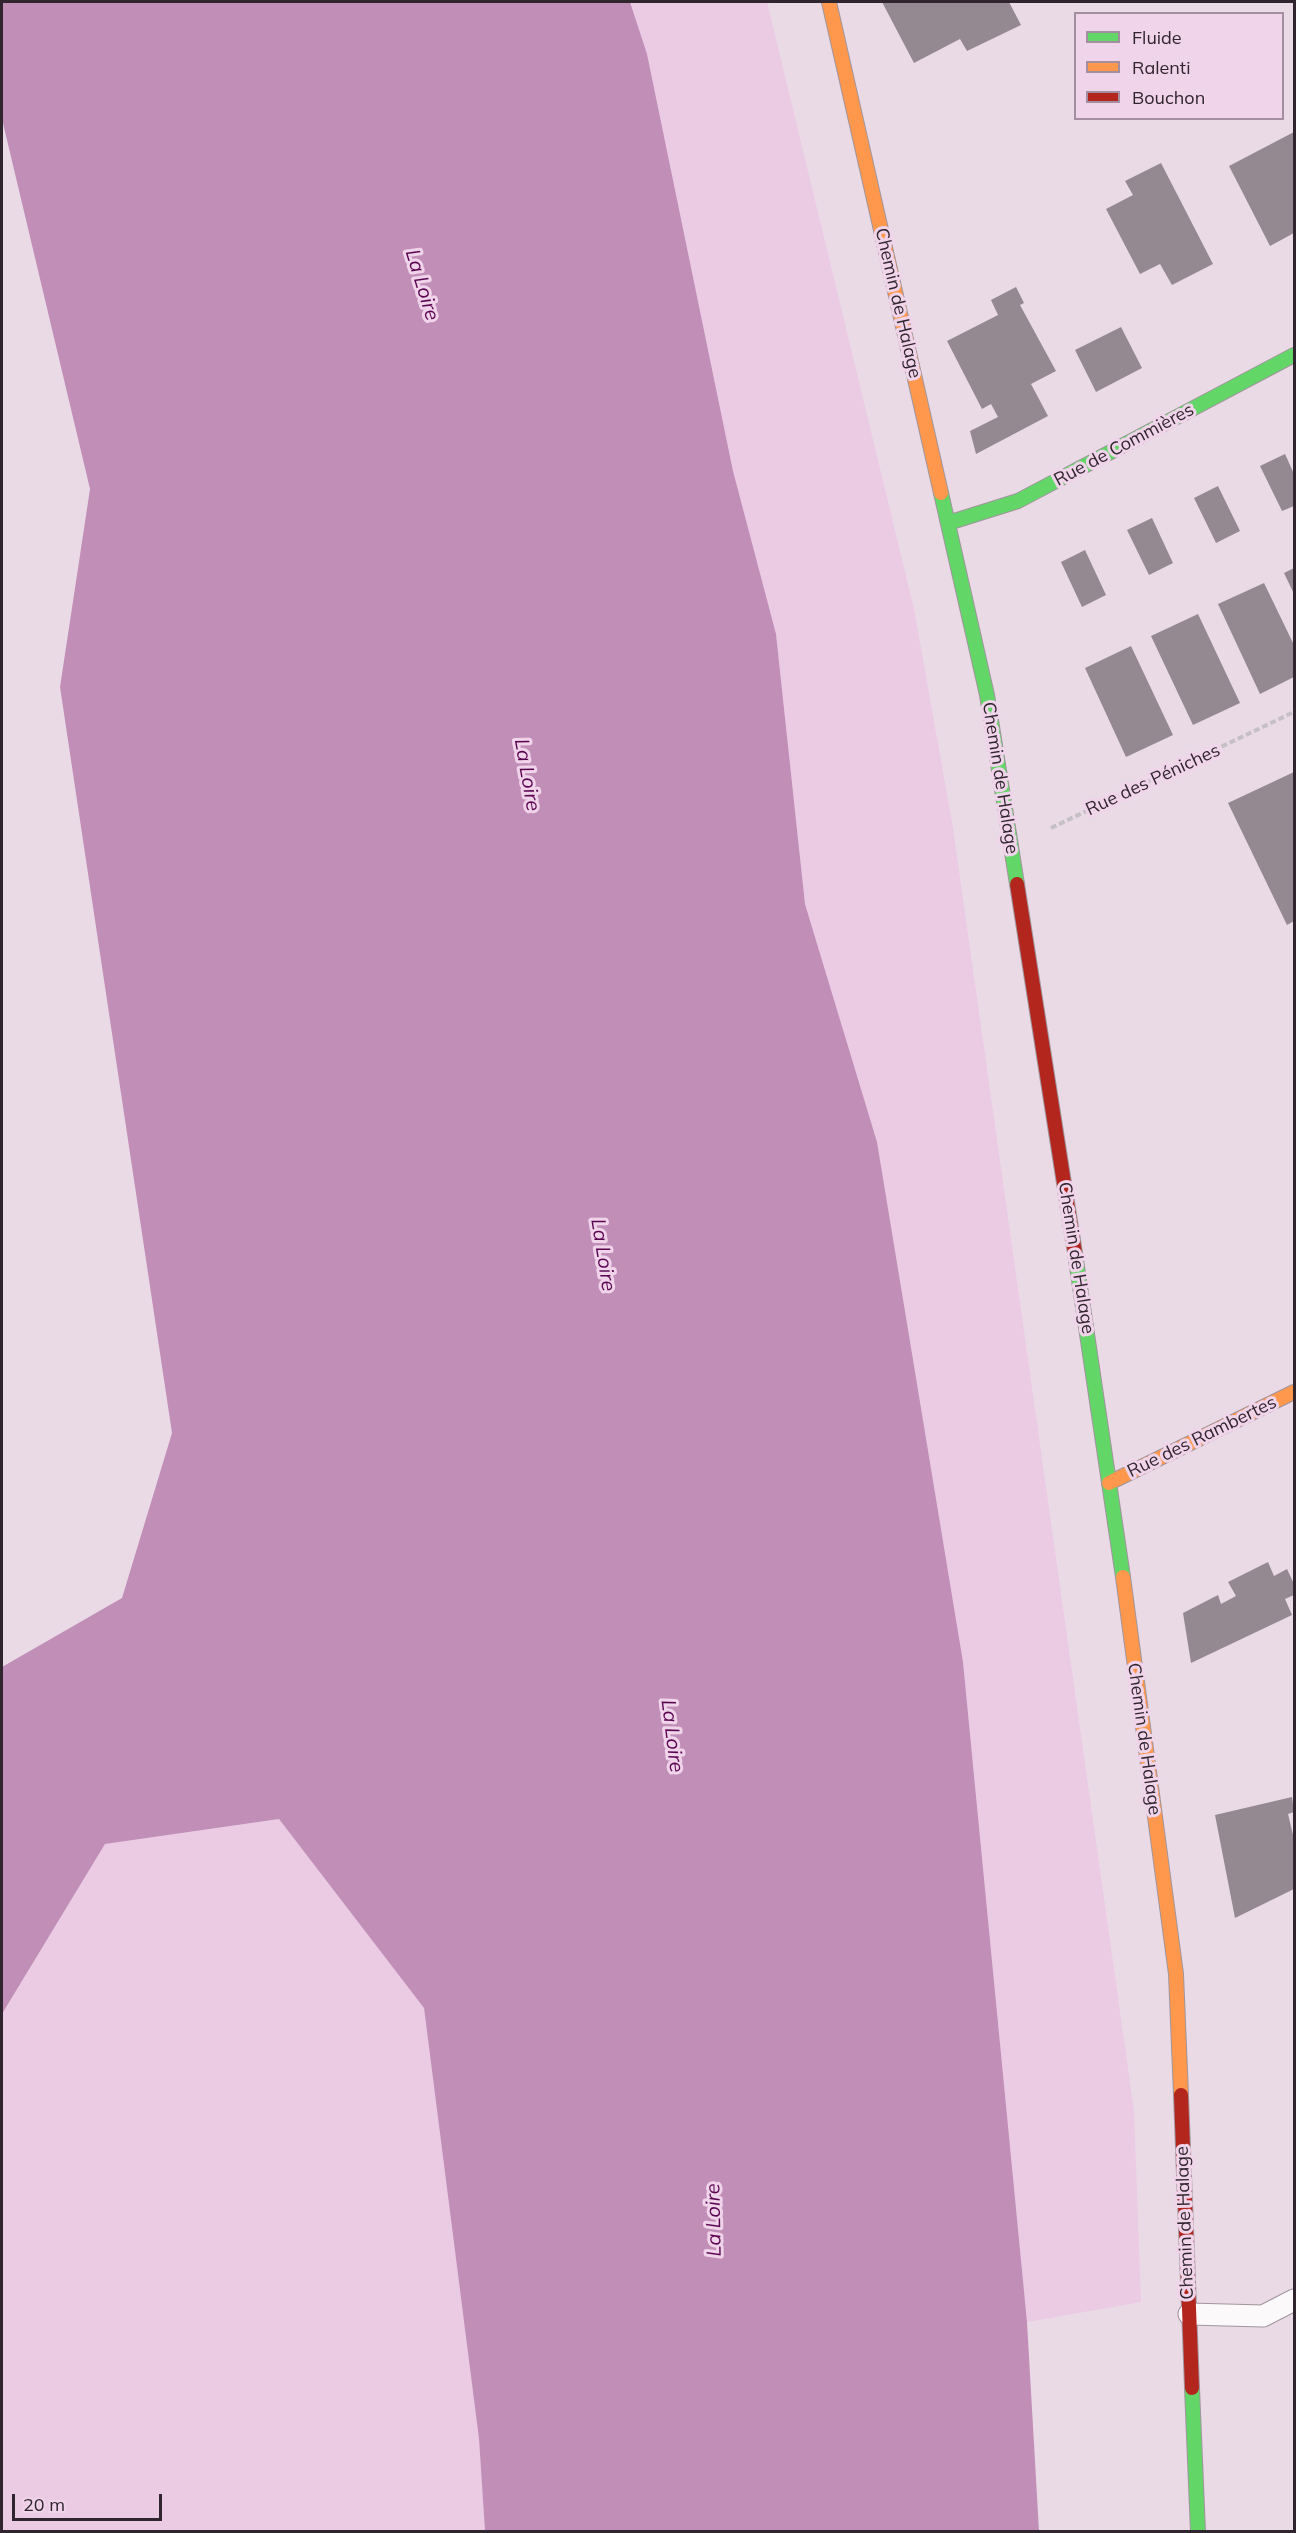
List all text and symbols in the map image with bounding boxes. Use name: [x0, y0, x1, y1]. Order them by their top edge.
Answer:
legend: [1074, 12, 1284, 120]
text: Fluide: [1132, 26, 1182, 49]
text: Ralenti: [1132, 56, 1190, 79]
text: Bouchon: [1132, 86, 1205, 109]
street label: Chemin de Halage: [870, 226, 926, 380]
water label: La Loire: [400, 247, 444, 323]
street label: Rue de Commières: [1050, 399, 1198, 491]
street label: Chemin de Halage: [977, 700, 1023, 856]
water label: La Loire: [509, 737, 545, 813]
street label: Rue des Péniches: [1082, 739, 1224, 821]
street label: Chemin de Halage: [1053, 1180, 1099, 1336]
water label: La Loire: [585, 1217, 621, 1293]
street label: Rue des Rambertes: [1124, 1392, 1280, 1482]
street label: Chemin de Halage: [1123, 1661, 1165, 1817]
water label: La Loire: [656, 1698, 688, 1774]
street label: Chemin de Halage: [1172, 2146, 1198, 2300]
water label: La Loire: [701, 2183, 727, 2257]
scale bar: [15, 2482, 165, 2520]
text: 20 m: [23, 2493, 65, 2516]

